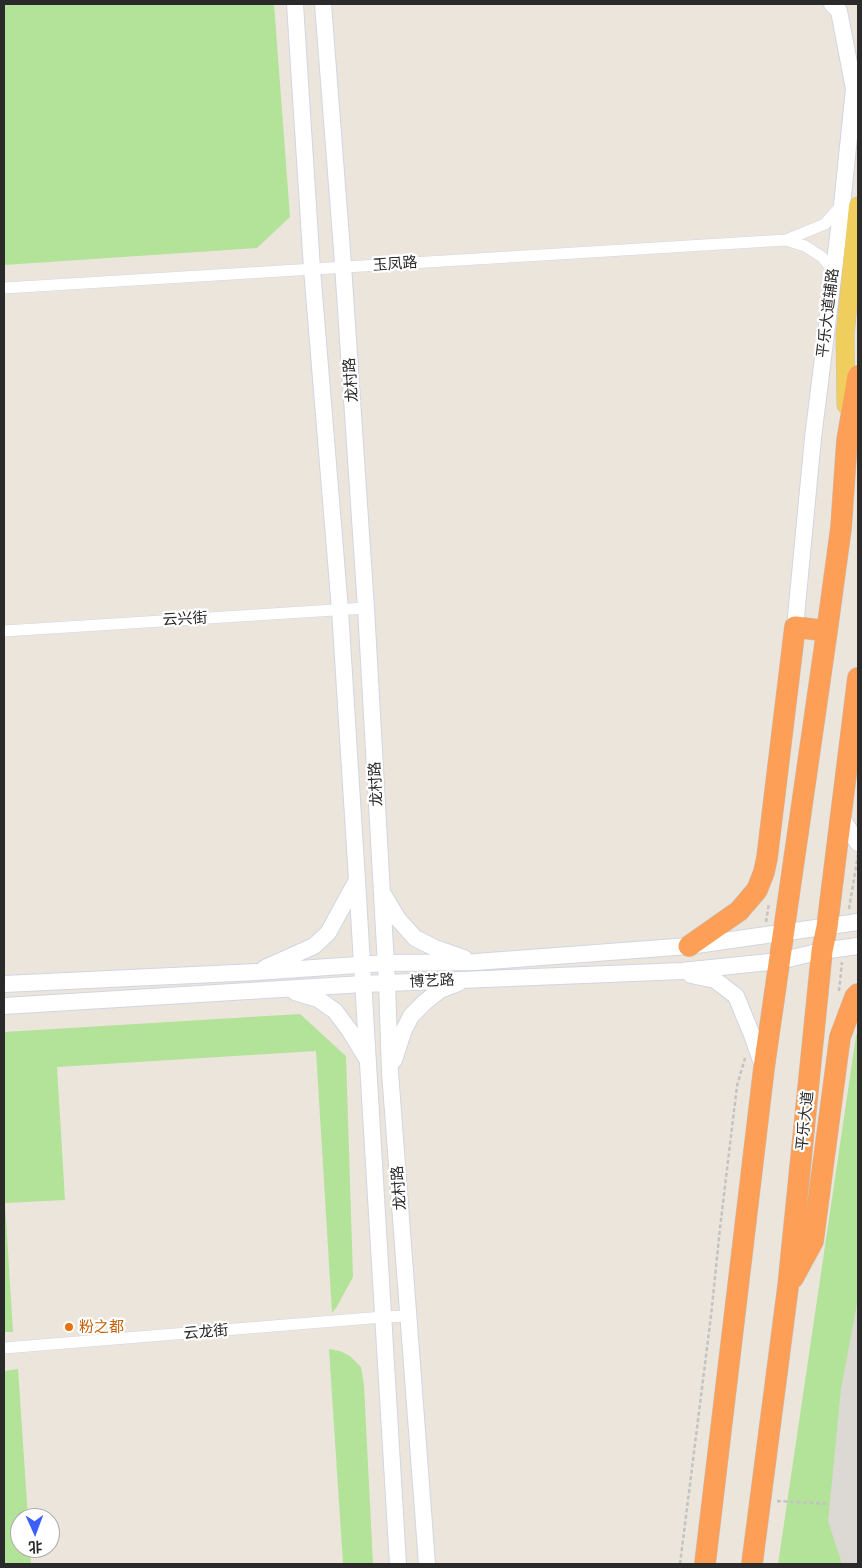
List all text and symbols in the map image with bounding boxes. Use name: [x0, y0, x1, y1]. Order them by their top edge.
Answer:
street label: 玉凤路: [372, 253, 418, 275]
street label: 平乐大道辅路: [814, 267, 842, 359]
street label: 龙村路: [340, 357, 362, 403]
street label: 云兴街: [162, 609, 208, 629]
street label: 龙村路: [366, 761, 386, 807]
street label: 博艺路: [409, 971, 455, 991]
street label: 平乐大道: [793, 1090, 817, 1152]
street label: 龙村路: [388, 1165, 410, 1211]
place label: 粉之都: [79, 1318, 124, 1336]
marker: 粉之都: [63, 1321, 75, 1333]
street label: 云龙街: [183, 1321, 229, 1343]
north arrow: [10, 1508, 60, 1558]
text: 北: [28, 1539, 43, 1555]

